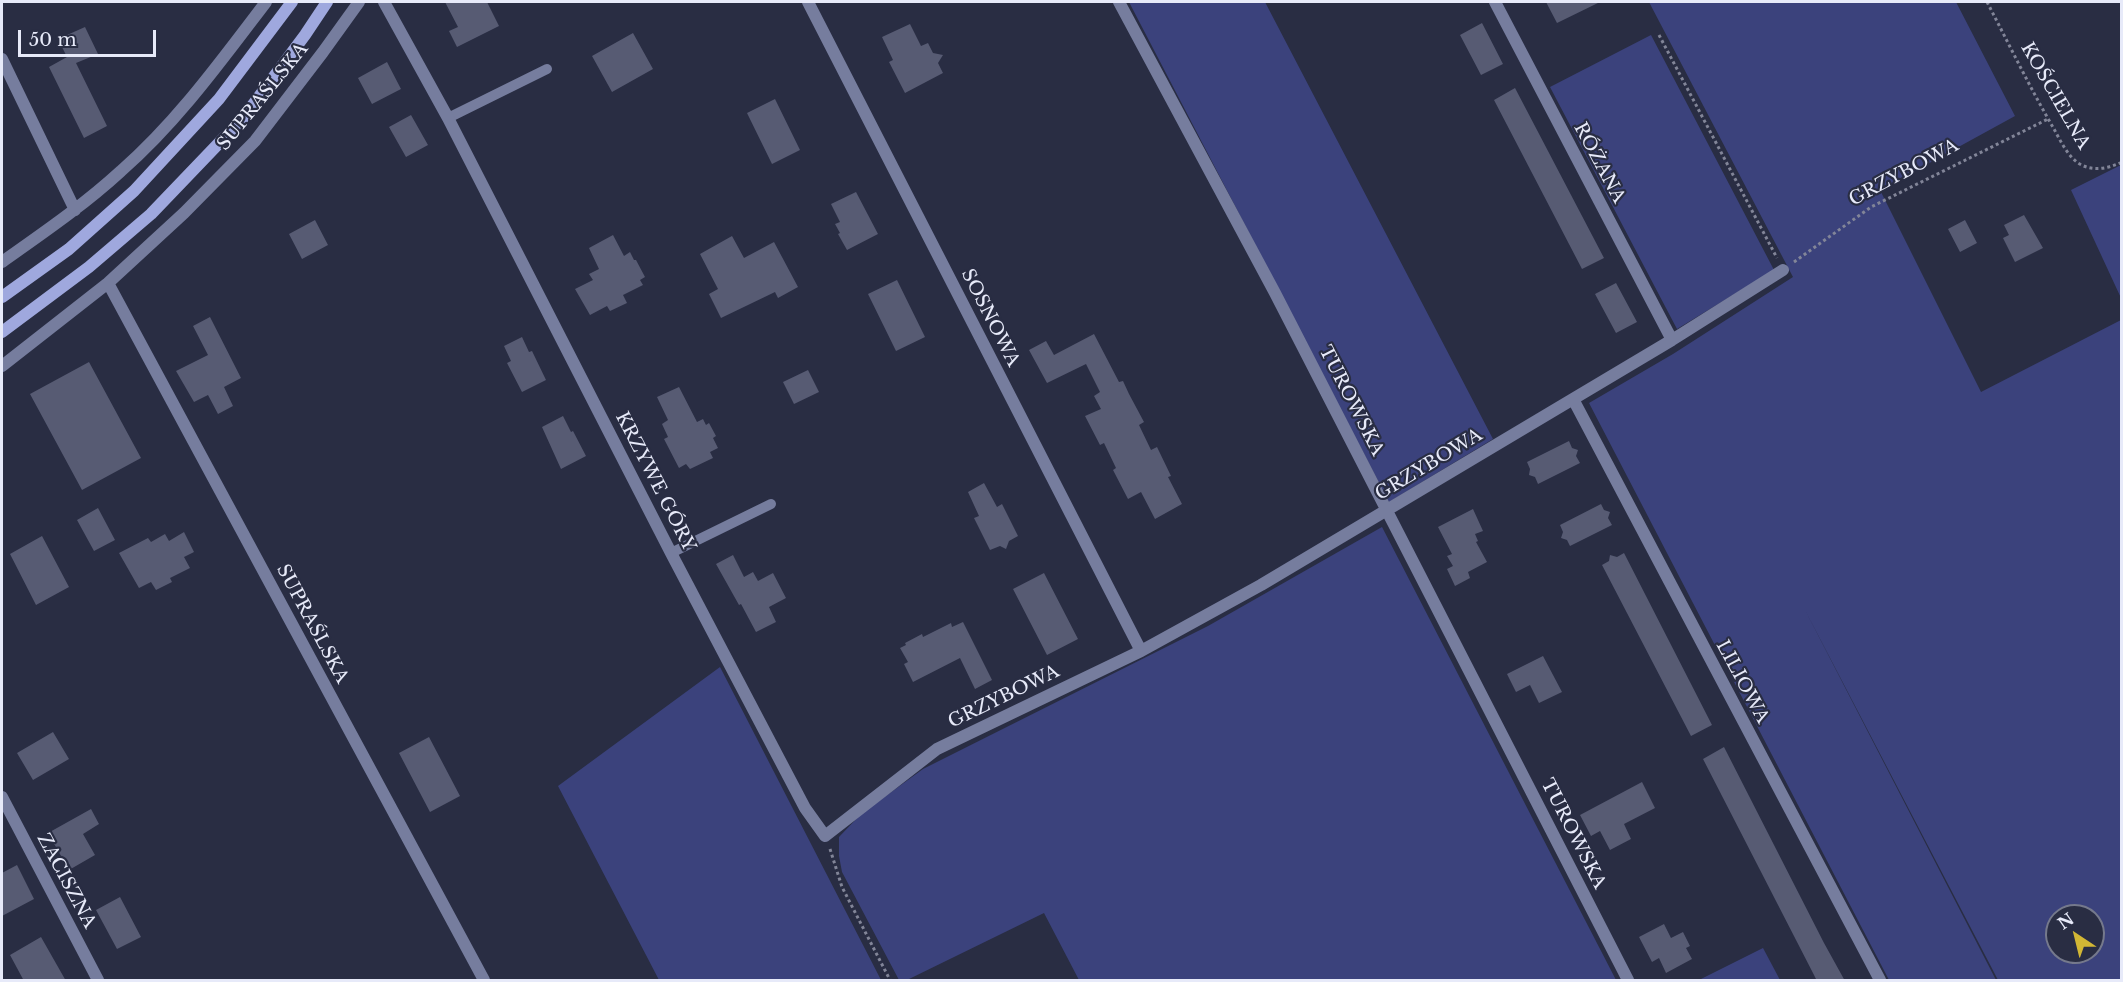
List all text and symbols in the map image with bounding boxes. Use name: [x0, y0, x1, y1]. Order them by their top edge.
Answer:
scale bar: [21, 18, 159, 56]
text: 50 m: [29, 29, 77, 51]
street label: SUPRAŚLSKA: [213, 39, 313, 155]
street label: KOŚCIELNA: [2016, 39, 2094, 153]
street label: RÓŻANA: [1569, 119, 1629, 207]
street label: GRZYBOWA: [1846, 135, 1962, 211]
street label: SOSNOWA: [956, 266, 1024, 370]
street label: TUROWSKA: [1314, 342, 1388, 460]
street label: KRZYWE GÓRY: [610, 409, 700, 555]
street label: GRZYBOWA: [1372, 425, 1486, 505]
street label: SUPRAŚLSKA: [272, 561, 352, 687]
street label: LILIOWA: [1711, 637, 1773, 727]
street label: GRZYBOWA: [945, 661, 1063, 733]
street label: TUROWSKA: [1536, 775, 1610, 893]
street label: ZACISZNA: [32, 830, 100, 932]
north arrow: [2045, 904, 2105, 964]
text: N: [2054, 908, 2078, 933]

